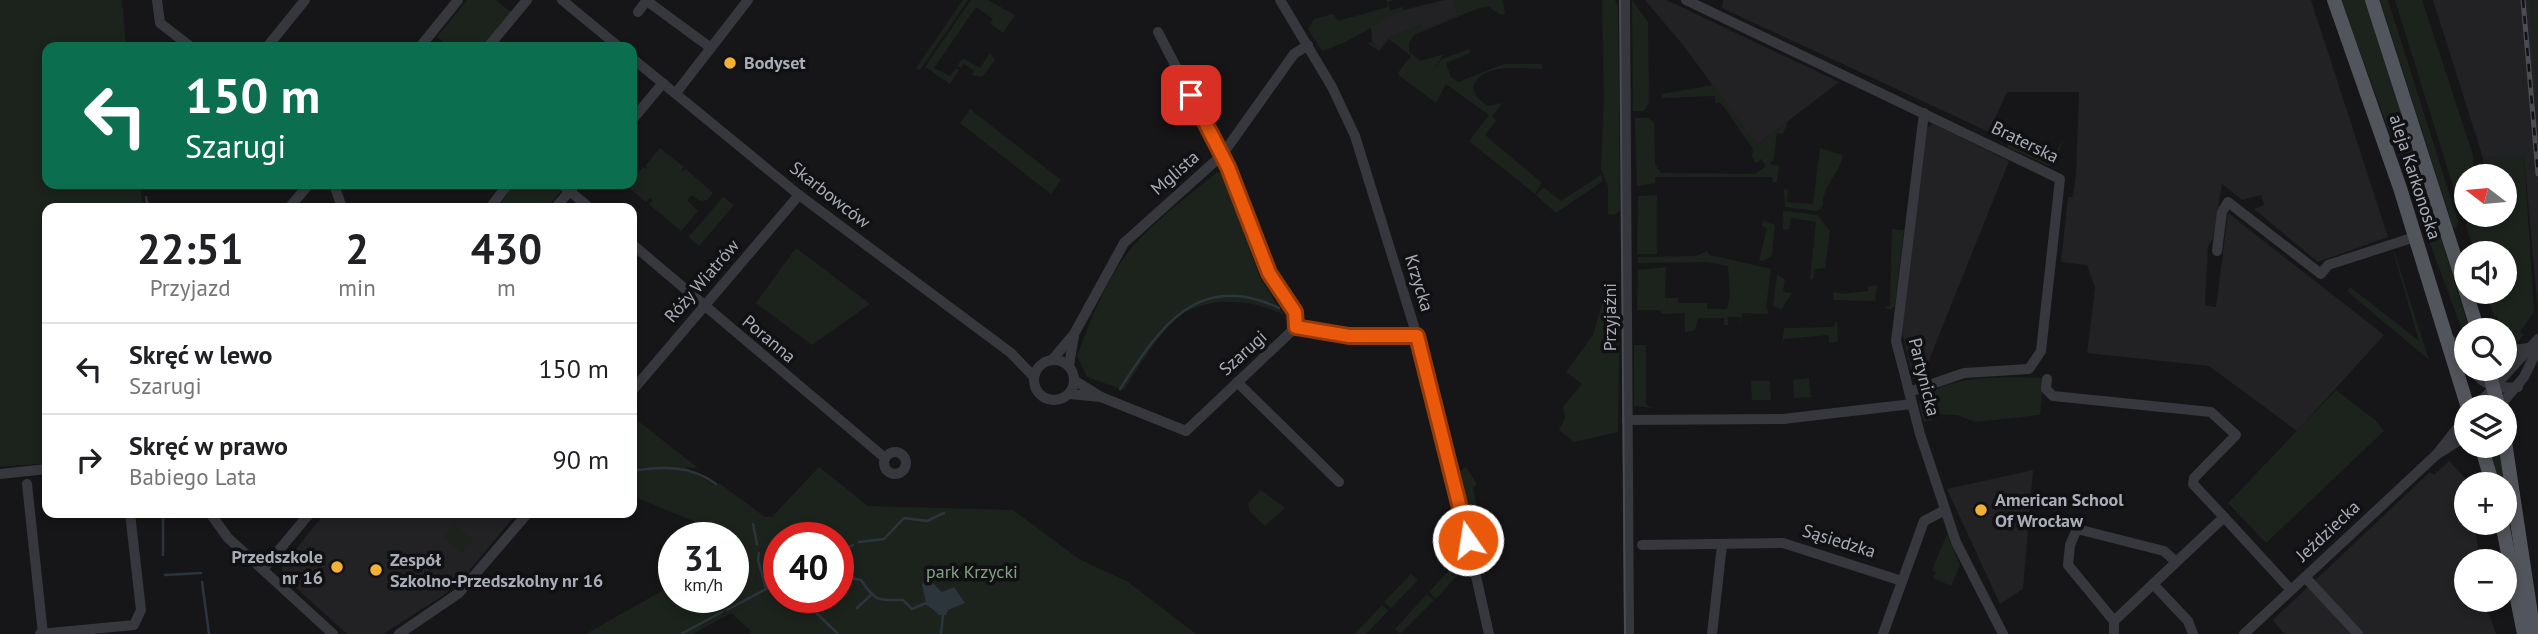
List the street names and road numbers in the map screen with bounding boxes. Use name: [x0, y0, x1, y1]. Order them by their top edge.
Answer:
street label: aleja Karkonoska: [2384, 111, 2447, 242]
street label: Braterska: [1988, 115, 2063, 168]
street label: Mglista: [1146, 145, 1204, 200]
street label: Skarbowców: [785, 156, 876, 234]
street label: Róży Wiatrów: [659, 234, 745, 327]
street label: Krzycka: [1400, 252, 1439, 314]
street label: Przyjaźni: [1598, 283, 1621, 351]
street label: Poranna: [738, 310, 801, 368]
street label: Szarugi: [1214, 325, 1271, 380]
street label: Partynicka: [1904, 335, 1945, 418]
street label: Jeździecka: [2290, 495, 2365, 567]
street label: Sąsiedzka: [1800, 519, 1879, 563]

